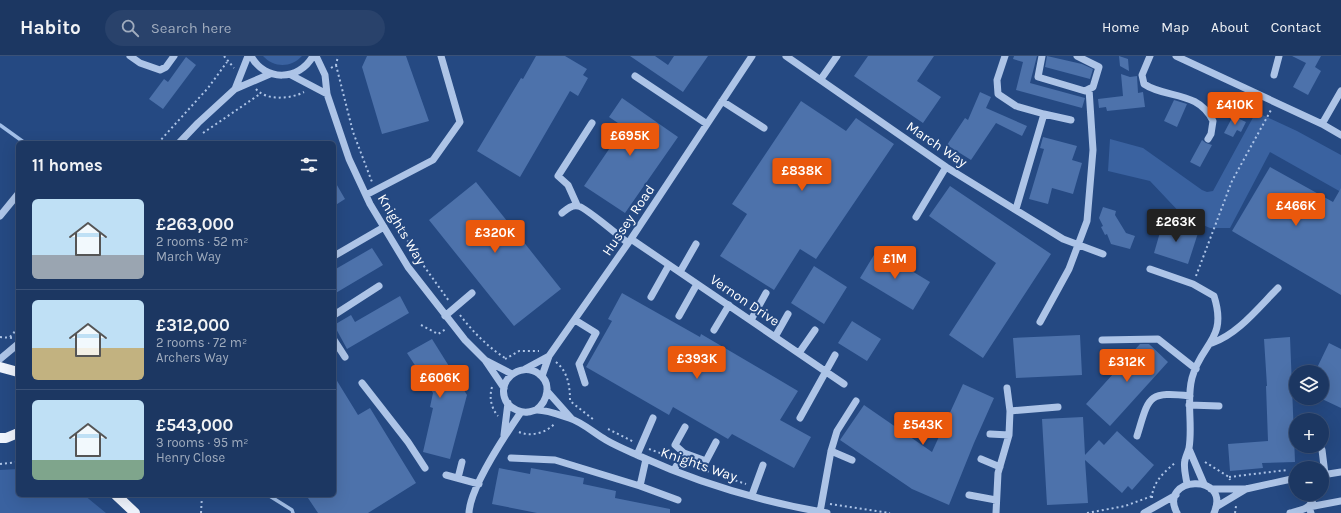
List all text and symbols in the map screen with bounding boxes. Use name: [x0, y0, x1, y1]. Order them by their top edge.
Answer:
search box: [105, 10, 385, 46]
text: Habito: [20, 17, 81, 39]
icon: search: [119, 17, 141, 39]
text: Search here: [151, 19, 231, 37]
text: Home: [1102, 19, 1139, 36]
text: Map: [1161, 19, 1189, 36]
text: About: [1211, 19, 1249, 36]
text: Contact: [1271, 19, 1321, 36]
pin: £410K: [1207, 92, 1263, 126]
text: £410K: [1217, 97, 1253, 112]
street label: March Way: [903, 118, 971, 171]
pin: £695K: [602, 123, 658, 157]
text: £695K: [610, 128, 650, 143]
icon: filters: [298, 154, 320, 176]
text: 11 homes: [32, 155, 103, 175]
pin: £838K: [774, 158, 830, 192]
text: £838K: [781, 163, 823, 178]
street label: Hussey Road: [598, 182, 658, 259]
street label: Knights Way: [374, 191, 430, 268]
pin: £466K: [1268, 193, 1324, 227]
text: £466K: [1276, 198, 1316, 213]
pin: £263K: [1148, 209, 1204, 243]
text: £263,000: [156, 214, 234, 234]
text: £263K: [1156, 214, 1196, 229]
icon: home: [64, 215, 112, 263]
pin: £320K: [467, 220, 523, 254]
text: £320K: [475, 225, 515, 240]
text: 2 rooms · 52 m²: [156, 234, 248, 249]
pin: £1M: [876, 246, 914, 280]
text: March Way: [156, 249, 221, 264]
text: £1M: [883, 251, 907, 266]
street label: Vernon Drive: [707, 271, 783, 330]
text: £312,000: [156, 315, 230, 335]
icon: home: [64, 316, 112, 364]
text: 2 rooms · 72 m²: [156, 335, 247, 350]
pin: £393K: [669, 346, 725, 380]
pin: £312K: [1099, 349, 1155, 383]
text: Archers Way: [156, 350, 228, 365]
text: £393K: [677, 351, 717, 366]
text: £312K: [1109, 354, 1145, 369]
pin: £606K: [412, 365, 468, 399]
map controls: [1289, 365, 1329, 501]
button: layers: [1289, 365, 1329, 405]
text: £606K: [420, 370, 460, 385]
pin: £543K: [895, 412, 951, 446]
button: +: [1289, 413, 1329, 453]
text: £543,000: [156, 415, 233, 435]
icon: home: [64, 416, 112, 464]
text: £543K: [903, 417, 943, 432]
text: 3 rooms · 95 m²: [156, 435, 249, 450]
street label: Knights Way: [658, 443, 740, 486]
text: Henry Close: [156, 450, 225, 465]
button: −: [1289, 461, 1329, 501]

